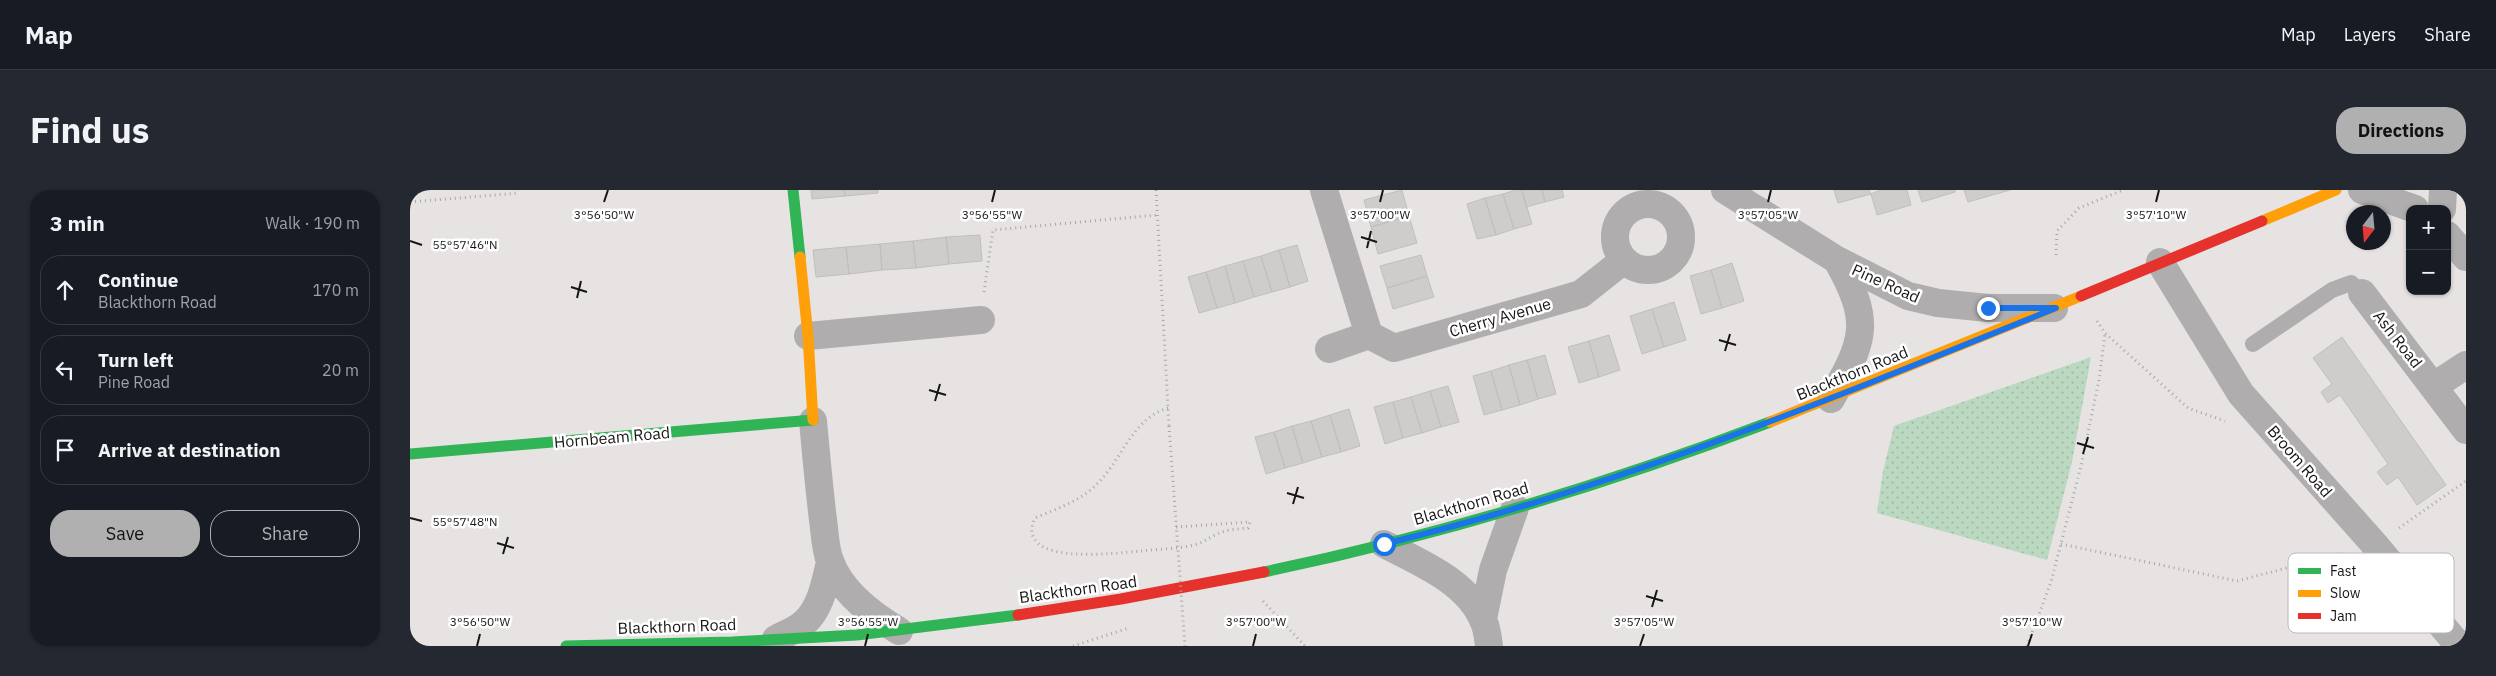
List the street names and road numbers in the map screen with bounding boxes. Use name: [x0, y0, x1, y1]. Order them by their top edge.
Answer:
street label: Pine Road: [1849, 259, 1923, 307]
street label: Cherry Avenue: [1447, 293, 1553, 341]
street label: Ash Road: [2369, 306, 2427, 372]
street label: Blackthorn Road: [1793, 341, 1911, 405]
street label: Broom Road: [2263, 421, 2337, 501]
street label: Hornbeam Road: [553, 422, 671, 452]
street label: Blackthorn Road: [1411, 477, 1531, 529]
street label: Blackthorn Road: [1018, 571, 1138, 607]
street label: Blackthorn Road: [617, 614, 737, 638]

